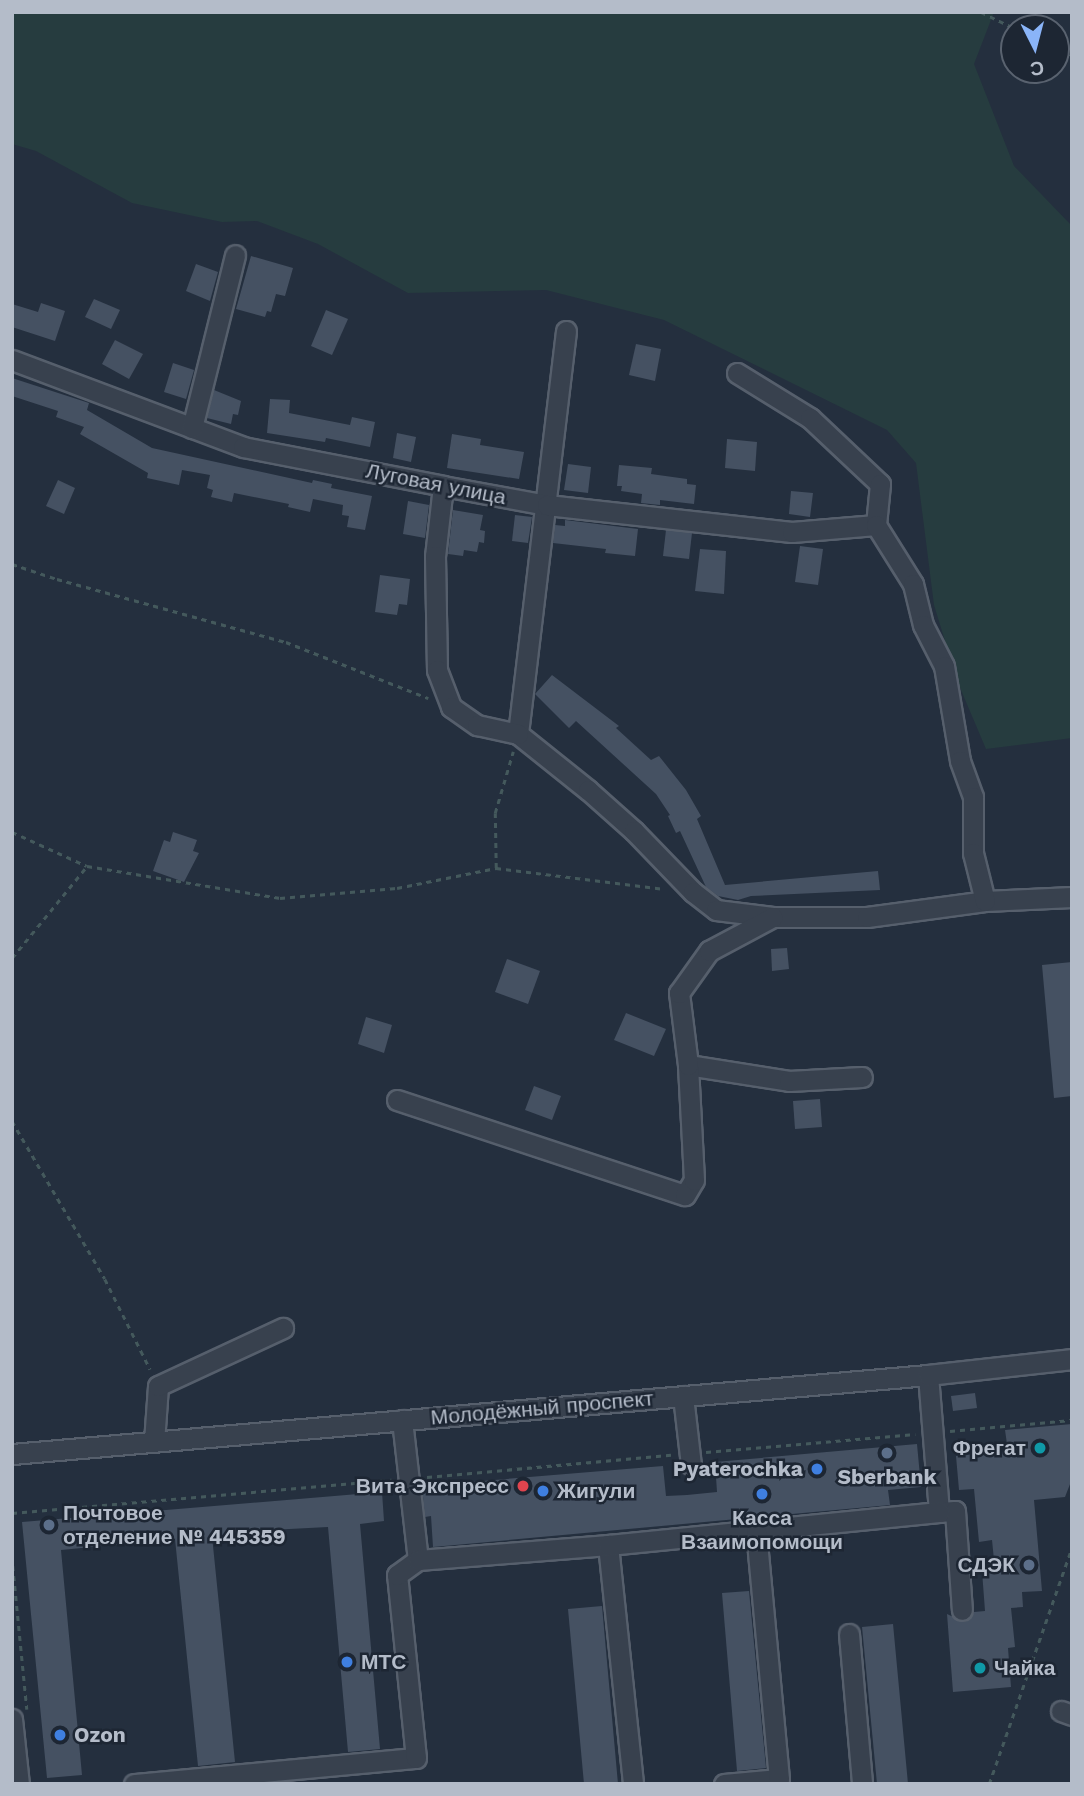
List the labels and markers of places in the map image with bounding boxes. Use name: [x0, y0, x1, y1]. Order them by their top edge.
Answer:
place label: Фрегат: [953, 1435, 1026, 1461]
marker: Фрегат: [1032, 1440, 1048, 1456]
marker: Sberbank: [879, 1445, 895, 1461]
place label: Pyaterochka: [673, 1456, 803, 1482]
marker: Pyaterochka: [809, 1461, 825, 1477]
place label: Sberbank: [837, 1464, 937, 1490]
place label: Вита Экспресс: [356, 1473, 509, 1499]
marker: Вита Экспресс: [515, 1478, 531, 1494]
place label: Жигули: [557, 1478, 635, 1504]
marker: Жигули: [535, 1483, 551, 1499]
marker: Касса Взаимопомощи: [754, 1486, 770, 1502]
place label: Почтовое отделение № 445359: [63, 1500, 286, 1550]
place label: Касса Взаимопомощи: [681, 1505, 843, 1555]
marker: Почтовое отделение № 445359: [41, 1517, 57, 1533]
place label: СДЭК: [957, 1552, 1015, 1578]
marker: СДЭК: [1021, 1557, 1037, 1573]
place label: МТС: [361, 1649, 406, 1675]
marker: МТС: [339, 1654, 355, 1670]
place label: Чайка: [994, 1655, 1056, 1681]
marker: Чайка: [972, 1660, 988, 1676]
place label: Ozon: [74, 1722, 126, 1748]
marker: Ozon: [52, 1727, 68, 1743]

